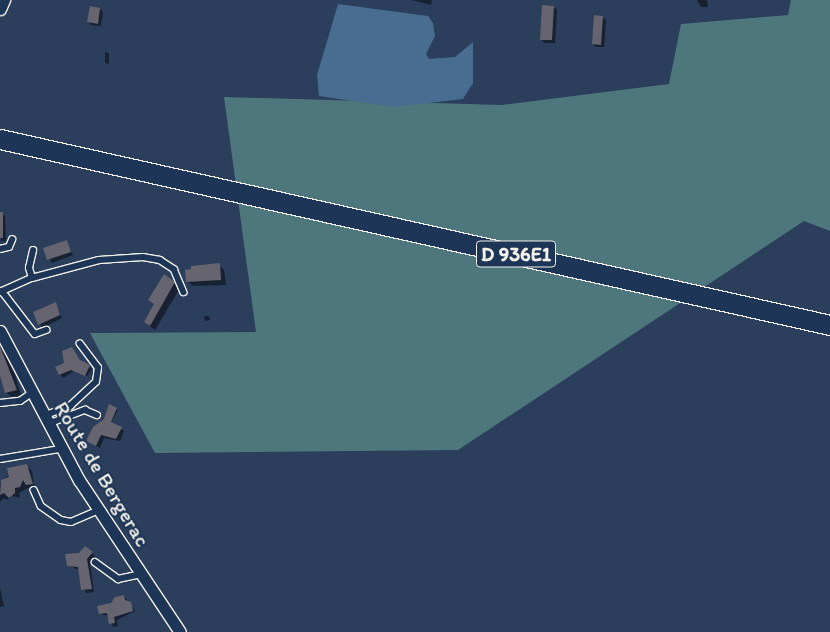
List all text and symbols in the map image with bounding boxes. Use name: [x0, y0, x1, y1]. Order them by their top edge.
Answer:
road number: D 936E1: [476, 236, 556, 272]
street label: Route de Bergerac: [49, 397, 155, 551]

